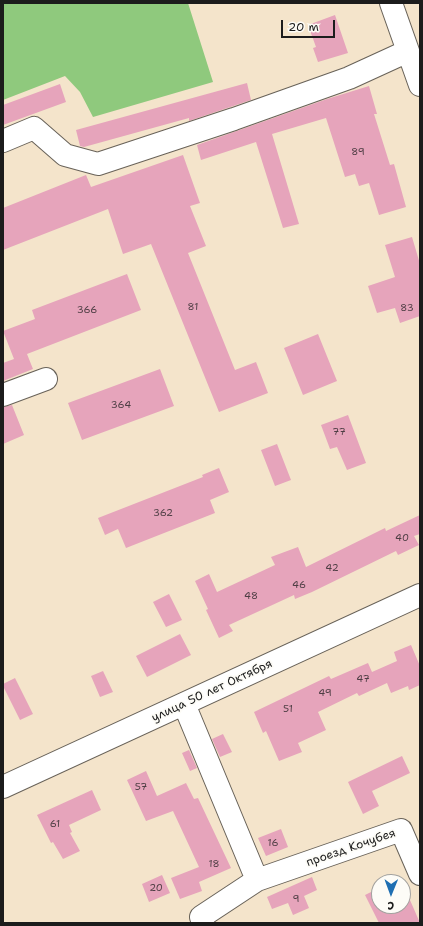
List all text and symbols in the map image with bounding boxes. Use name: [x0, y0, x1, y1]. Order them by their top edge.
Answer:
scale bar: [283, 12, 337, 38]
text: 20 m: [288, 19, 319, 35]
house number: 89: [351, 146, 365, 158]
house number: 81: [188, 301, 198, 313]
house number: 83: [400, 302, 414, 314]
house number: 366: [77, 304, 97, 316]
house number: 364: [111, 399, 131, 411]
house number: 77: [332, 426, 346, 438]
house number: 362: [153, 507, 173, 519]
house number: 40: [395, 532, 409, 544]
house number: 42: [325, 562, 339, 574]
house number: 46: [292, 579, 306, 591]
house number: 48: [244, 590, 258, 602]
street label: улица 50 лет Октября: [149, 657, 275, 725]
house number: 47: [356, 673, 370, 685]
house number: 49: [318, 687, 332, 699]
house number: 51: [283, 703, 293, 715]
house number: 57: [135, 781, 147, 793]
house number: 61: [50, 818, 60, 830]
street label: проезд Кочубея: [304, 826, 398, 870]
house number: 16: [268, 837, 278, 849]
house number: 18: [208, 858, 220, 870]
north arrow: [371, 874, 411, 914]
house number: 20: [149, 882, 163, 894]
house number: 9: [293, 893, 299, 905]
text: С: [387, 898, 394, 913]

